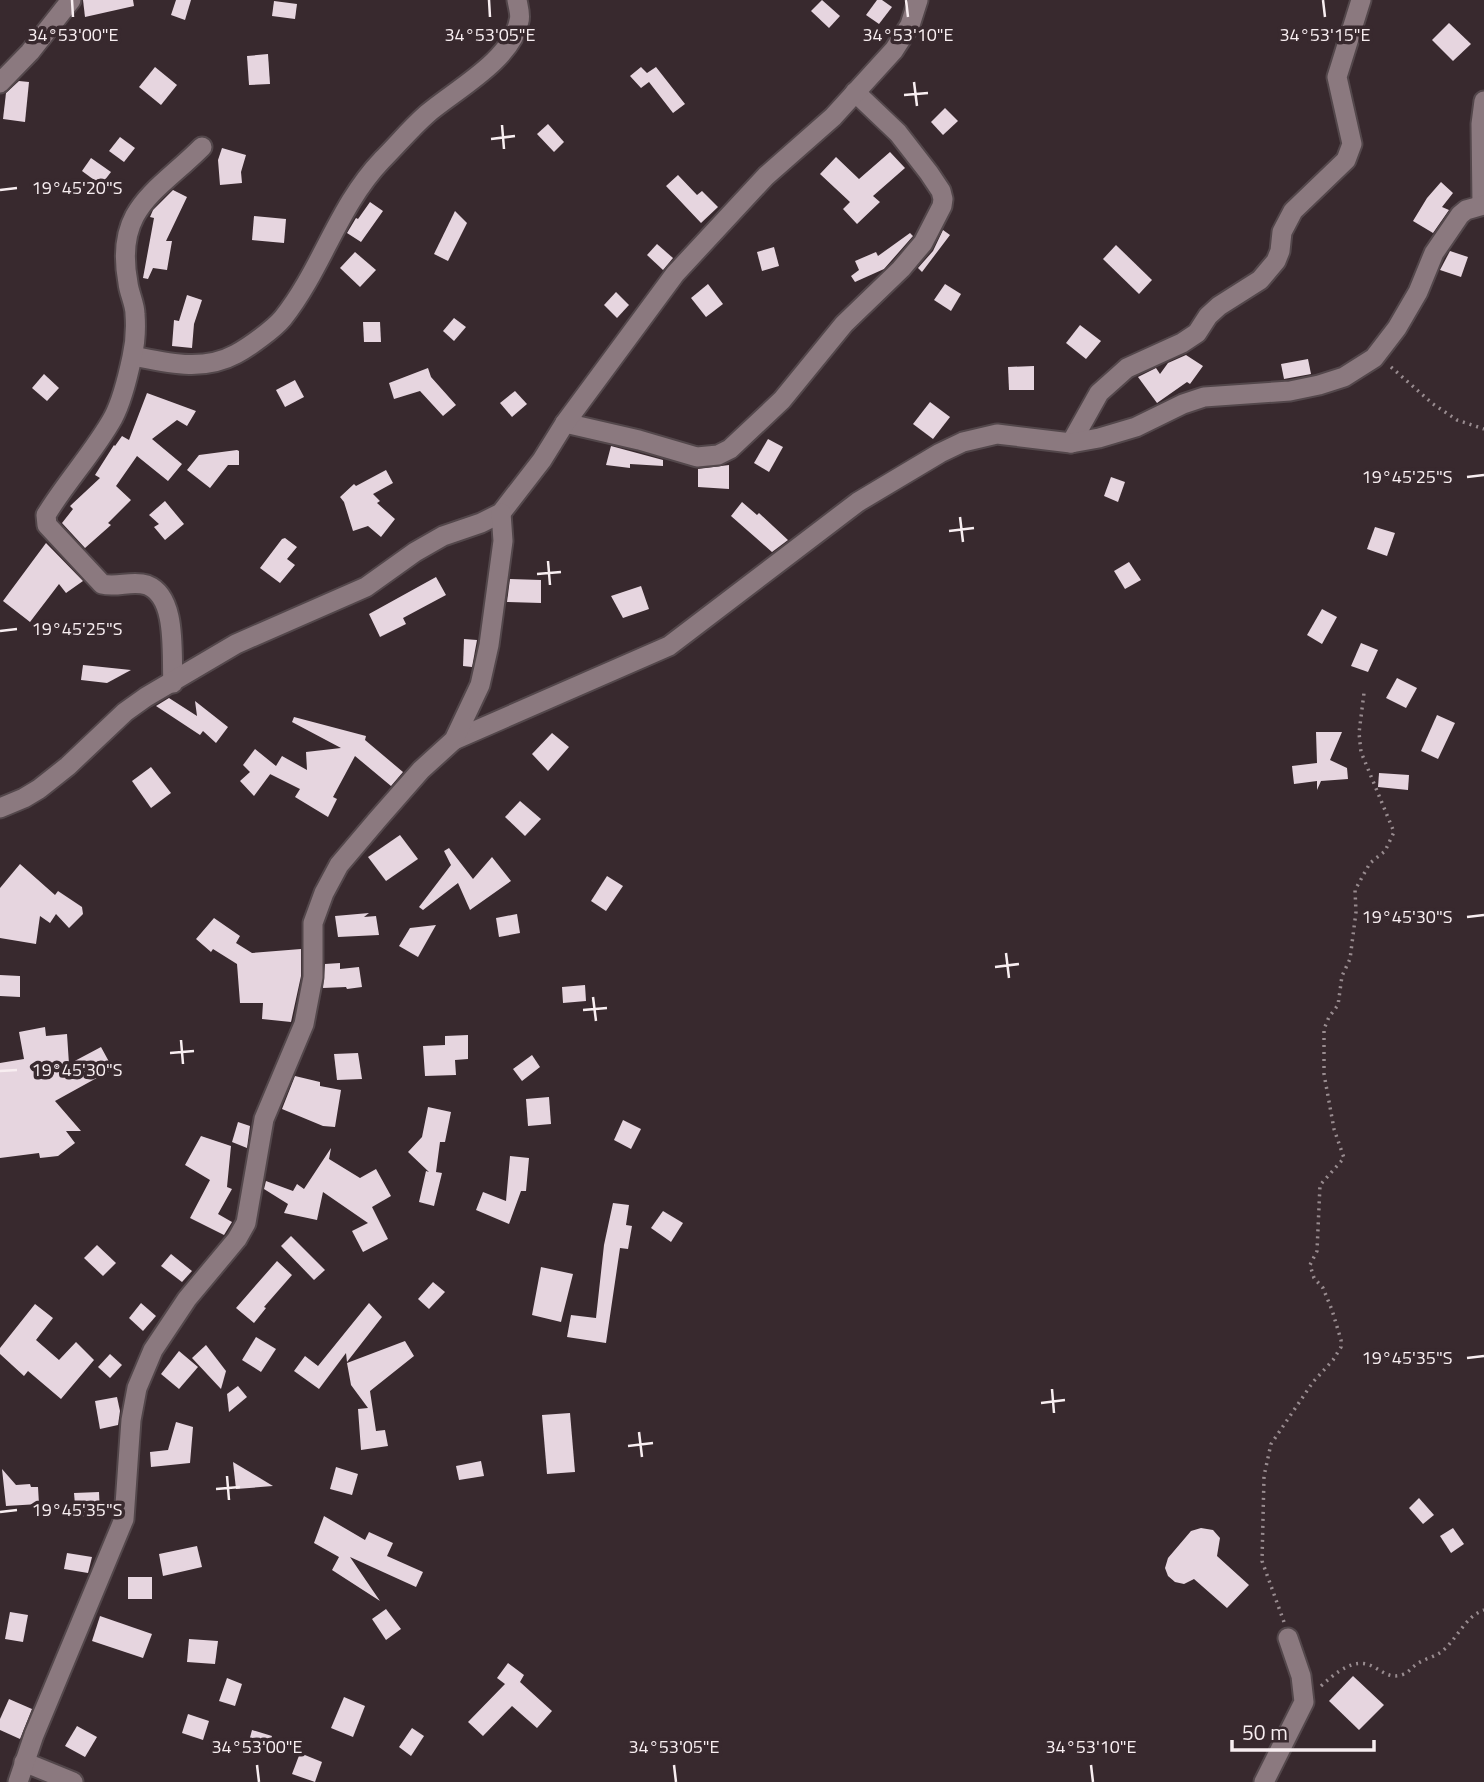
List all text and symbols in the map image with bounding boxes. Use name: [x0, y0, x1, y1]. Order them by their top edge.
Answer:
text: 34°53'00"E: [28, 21, 119, 48]
text: 34°53'05"E: [445, 21, 536, 48]
text: 34°53'10"E: [863, 21, 954, 48]
text: 34°53'15"E: [1280, 21, 1371, 48]
text: 19°45'20"S: [32, 174, 122, 201]
text: 19°45'25"S: [1362, 463, 1452, 490]
text: 19°45'25"S: [32, 615, 122, 642]
text: 19°45'30"S: [1362, 903, 1452, 930]
text: 19°45'30"S: [32, 1056, 122, 1083]
text: 19°45'35"S: [1362, 1344, 1452, 1371]
text: 19°45'35"S: [32, 1496, 122, 1523]
scale bar: [1232, 1708, 1374, 1752]
text: 50 m: [1242, 1716, 1288, 1748]
text: 34°53'00"E: [212, 1733, 303, 1760]
text: 34°53'05"E: [629, 1733, 720, 1760]
text: 34°53'10"E: [1046, 1733, 1137, 1760]

